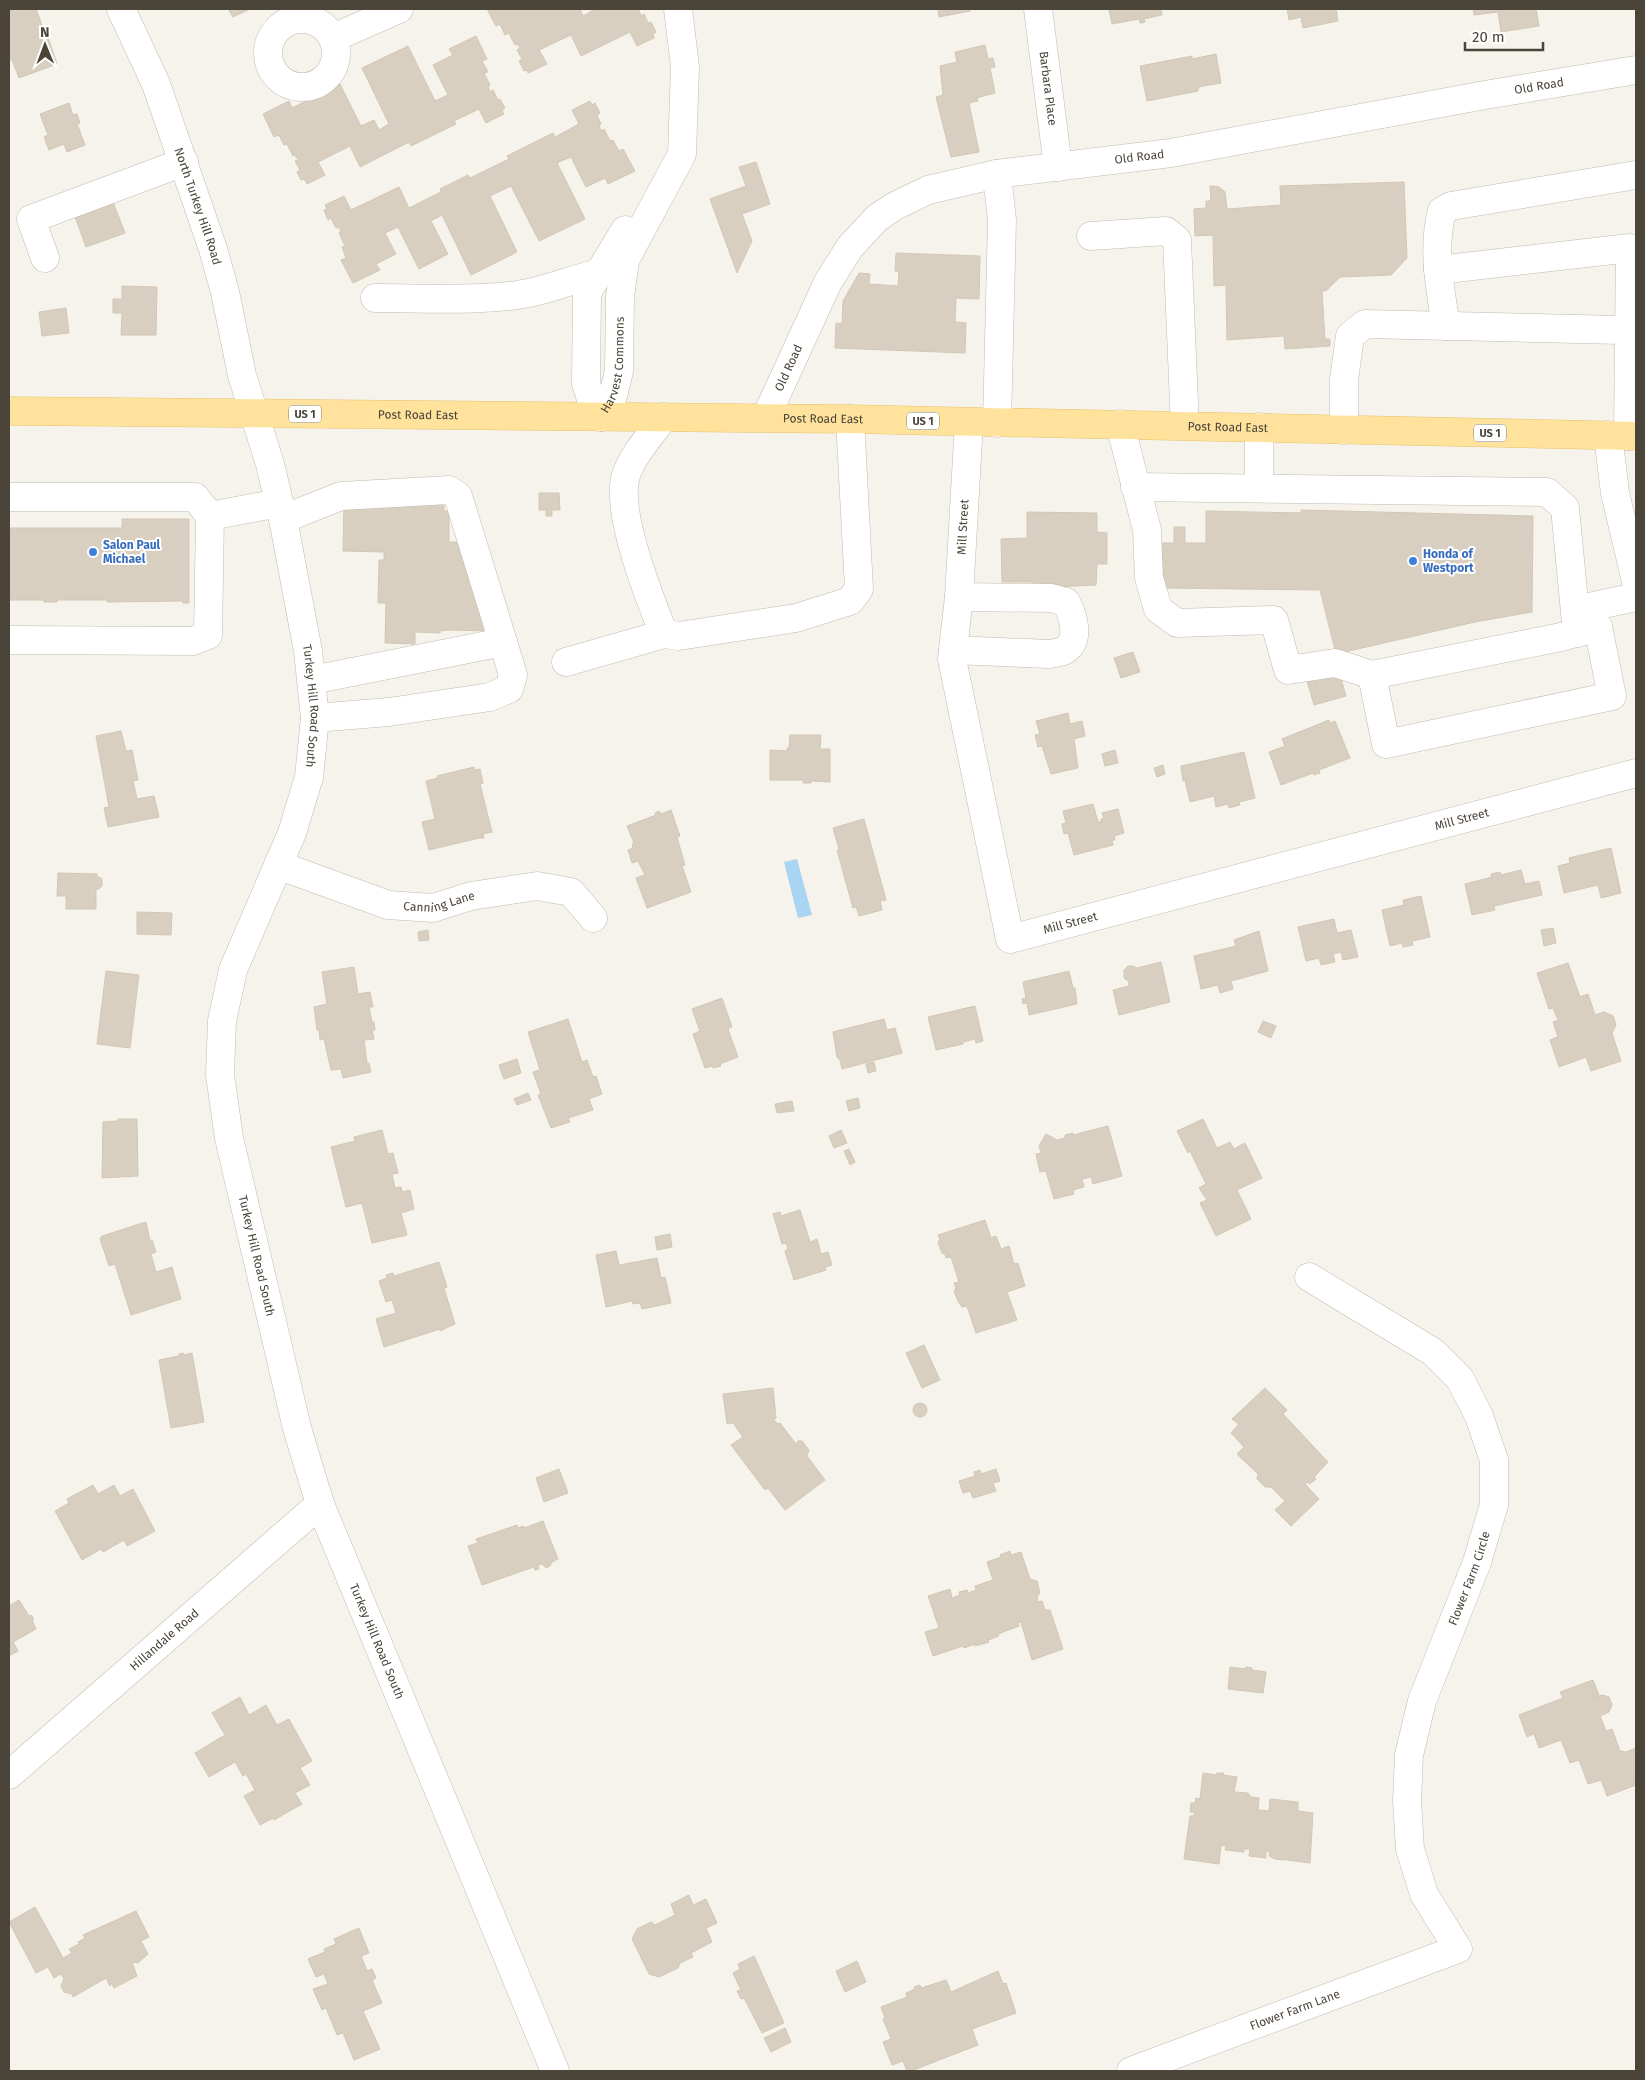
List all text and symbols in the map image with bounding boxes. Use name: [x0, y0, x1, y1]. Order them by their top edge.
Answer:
north arrow: [20, 20, 70, 70]
scale bar: [1465, 20, 1542, 52]
text: N: [40, 24, 50, 41]
text: 20 m: [1472, 28, 1505, 46]
street label: Barbara Place: [1036, 50, 1060, 126]
street label: Old Road: [1513, 75, 1565, 97]
street label: North Turkey Hill Road: [172, 146, 224, 266]
street label: Old Road: [1114, 147, 1165, 167]
street label: Harvest Commons: [598, 316, 627, 416]
street label: Old Road: [772, 342, 805, 394]
road number: US 1: [289, 406, 321, 422]
street label: Post Road East: [378, 408, 459, 422]
street label: Post Road East: [783, 411, 864, 426]
road number: US 1: [907, 412, 939, 430]
street label: Post Road East: [1188, 419, 1269, 435]
road number: US 1: [1474, 424, 1506, 442]
street label: Mill Street: [955, 498, 971, 555]
place label: Salon Paul Michael: [103, 538, 161, 566]
marker: Salon Paul Michael: [87, 546, 99, 558]
place label: Honda of Westport: [1423, 547, 1475, 575]
marker: Honda of Westport: [1407, 555, 1419, 567]
street label: Turkey Hill Road South: [300, 643, 322, 768]
street label: Mill Street: [1433, 805, 1491, 833]
street label: Canning Lane: [403, 889, 476, 915]
street label: Mill Street: [1042, 909, 1100, 937]
street label: Turkey Hill Road South: [236, 1194, 278, 1318]
street label: Flower Farm Circle: [1446, 1530, 1493, 1627]
street label: Turkey Hill Road South: [347, 1582, 407, 1701]
street label: Hillandale Road: [127, 1606, 202, 1673]
street label: Flower Farm Lane: [1248, 1987, 1342, 2033]

